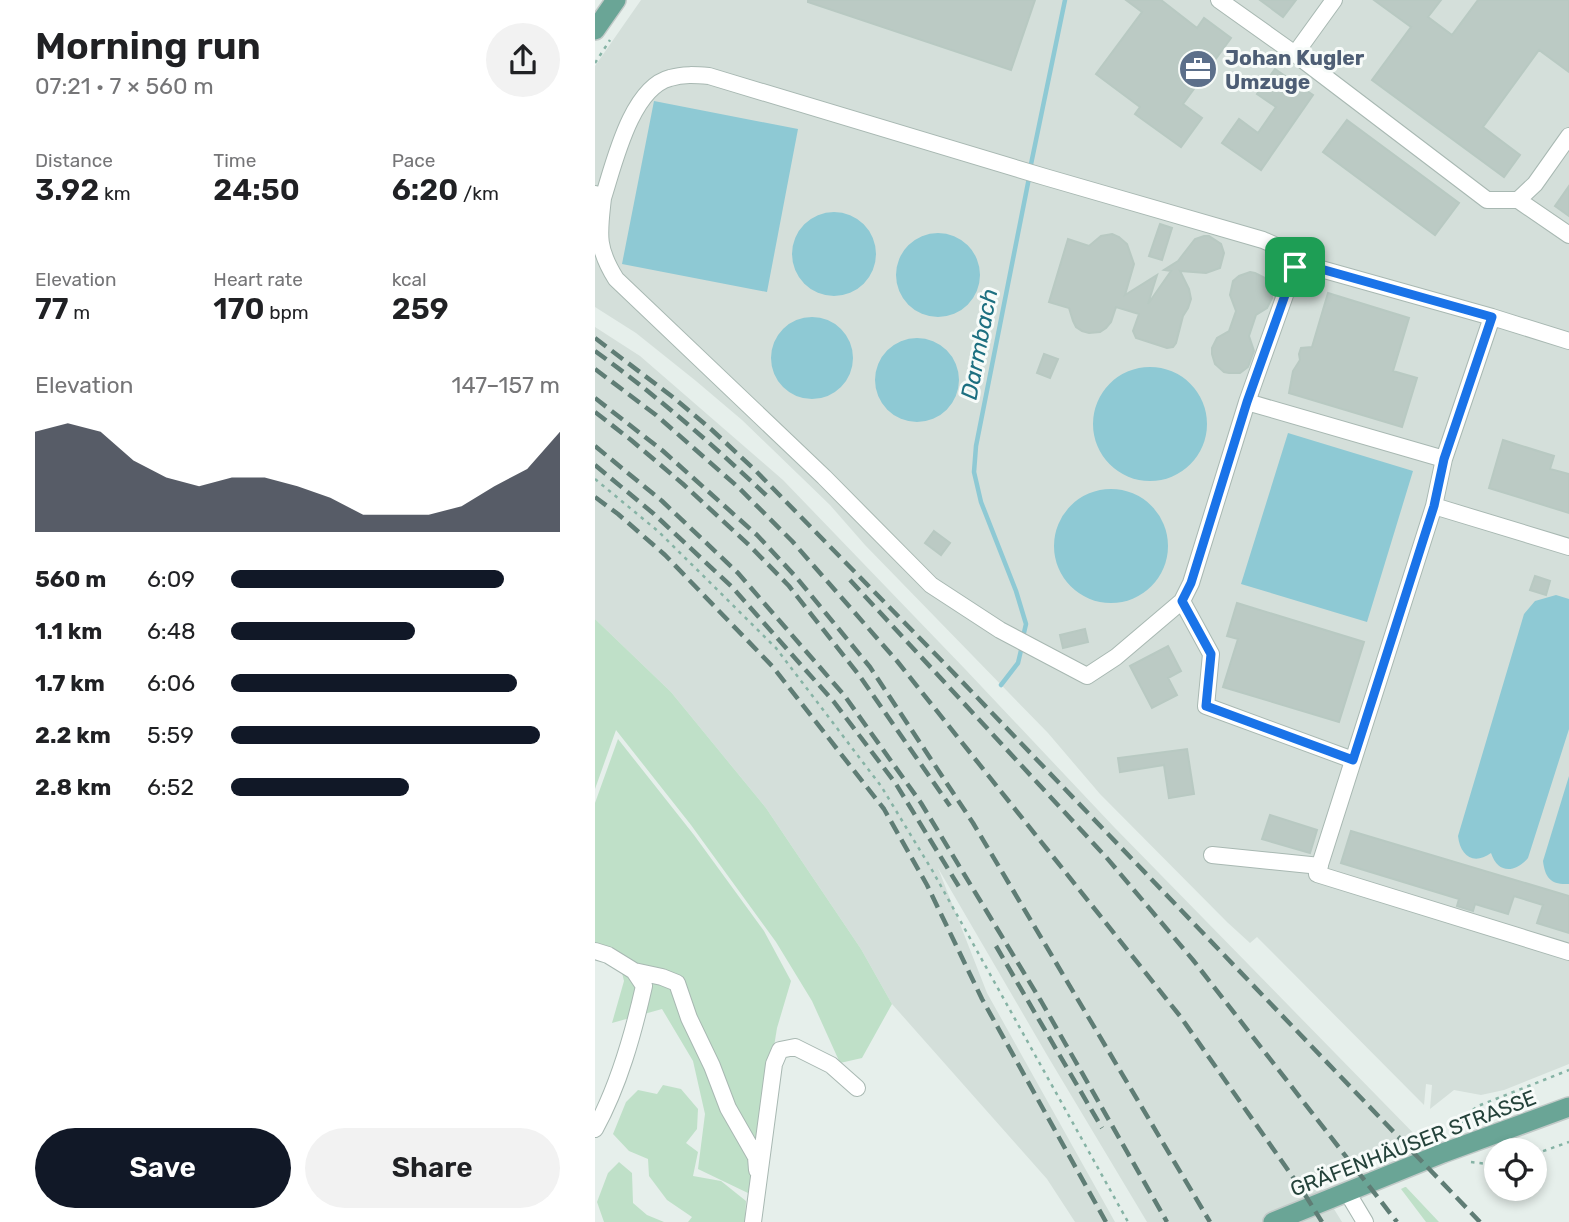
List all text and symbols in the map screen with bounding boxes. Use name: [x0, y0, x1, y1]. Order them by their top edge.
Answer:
text: Morning run: [35, 23, 261, 69]
button: share: [486, 23, 560, 97]
place label: Johan Kugler Umzuge: [1225, 45, 1365, 94]
office icon: Johan Kugler Umzuge: [1177, 48, 1219, 90]
text: 07:21 · 7 × 560 m: [35, 72, 214, 100]
text: Distance: [35, 149, 113, 172]
text: Time: [213, 149, 256, 172]
text: Pace: [392, 149, 435, 172]
text: 3.92: [35, 172, 99, 208]
text: 24:50: [213, 172, 300, 208]
text: 6:20: [392, 172, 458, 208]
text: km: [99, 182, 131, 205]
text: /km: [458, 182, 499, 205]
pin: [1265, 237, 1325, 297]
icon: arrive: [1276, 248, 1314, 286]
text: Elevation: [35, 268, 116, 291]
text: Heart rate: [213, 268, 303, 291]
text: kcal: [392, 268, 427, 291]
water label: Darmbach: [955, 286, 1003, 402]
text: 77: [35, 291, 68, 327]
text: 170: [213, 291, 264, 327]
text: 259: [392, 291, 449, 327]
text: m: [68, 301, 90, 324]
text: bpm: [264, 301, 309, 324]
text: Elevation: [35, 371, 134, 399]
text: 147–157 m: [452, 371, 560, 399]
text: 560 m: [35, 565, 106, 593]
text: 6:09: [147, 565, 195, 593]
text: 1.1 km: [35, 617, 102, 645]
text: 6:48: [147, 617, 196, 645]
text: 1.7 km: [35, 669, 105, 697]
text: 6:06: [147, 669, 195, 697]
text: 2.2 km: [35, 721, 111, 749]
text: 5:59: [147, 721, 194, 749]
text: 2.8 km: [35, 773, 111, 801]
text: 6:52: [147, 773, 194, 801]
street label: GRÄFENHÄUSER STRASSE: [1286, 1084, 1540, 1202]
button: Save: [35, 1128, 291, 1208]
button: Share: [305, 1128, 560, 1208]
map controls: [1484, 1138, 1547, 1201]
button: locate: [1484, 1138, 1547, 1201]

